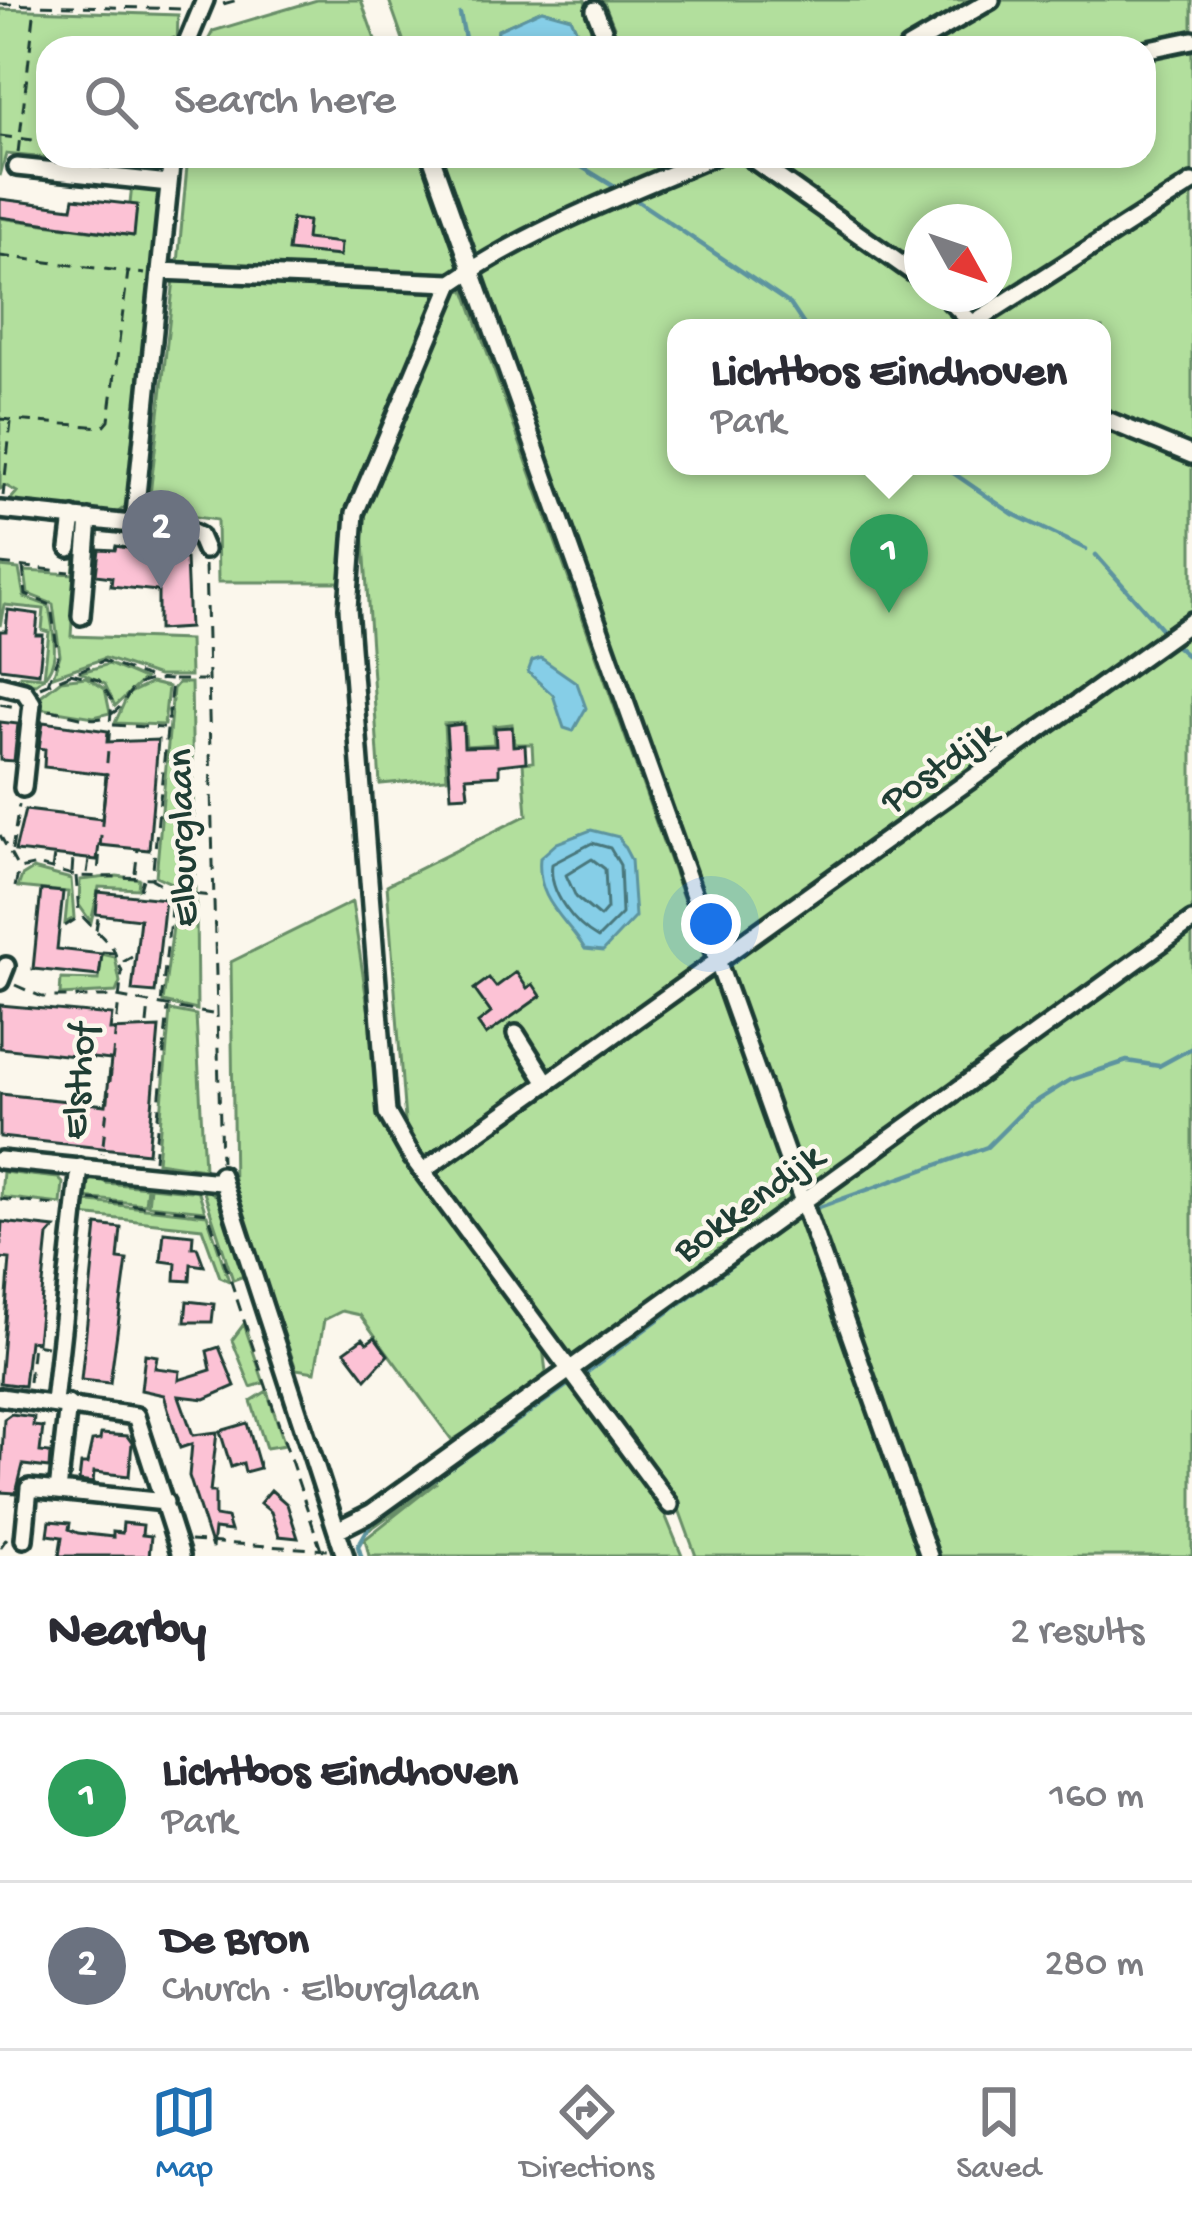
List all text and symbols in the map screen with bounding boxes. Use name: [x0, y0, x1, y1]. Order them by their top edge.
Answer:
search box: [36, 36, 1156, 168]
icon: search: [78, 69, 144, 135]
text: Search here: [174, 76, 396, 129]
north arrow: [904, 204, 1012, 312]
popup: [667, 319, 1111, 475]
text: Lichtbos Eindhoven: [711, 348, 1067, 401]
text: Park: [711, 401, 785, 447]
pin: 2: [122, 490, 200, 589]
pin: 1: [850, 514, 928, 613]
street label: Postdijk: [872, 711, 1011, 828]
street label: Elburglaan: [160, 747, 212, 928]
your location: [681, 894, 741, 954]
street label: Elsthof: [54, 1019, 110, 1142]
street label: Bokkendijk: [666, 1134, 837, 1276]
text: Nearby: [48, 1604, 206, 1664]
text: 2 results: [1010, 1611, 1144, 1657]
text: Lichtbos Eindhoven: [162, 1748, 518, 1801]
text: 1: [79, 1775, 95, 1821]
text: 160 m: [1049, 1775, 1144, 1821]
text: Park: [162, 1801, 236, 1847]
text: De Bron: [162, 1916, 309, 1969]
text: 2: [77, 1943, 97, 1989]
text: 280 m: [1044, 1943, 1144, 1989]
text: Church · Elburglaan: [162, 1969, 479, 2015]
tab: Map: [151, 2079, 217, 2189]
tab: Directions: [520, 2079, 654, 2189]
tab: Saved: [956, 2079, 1041, 2189]

